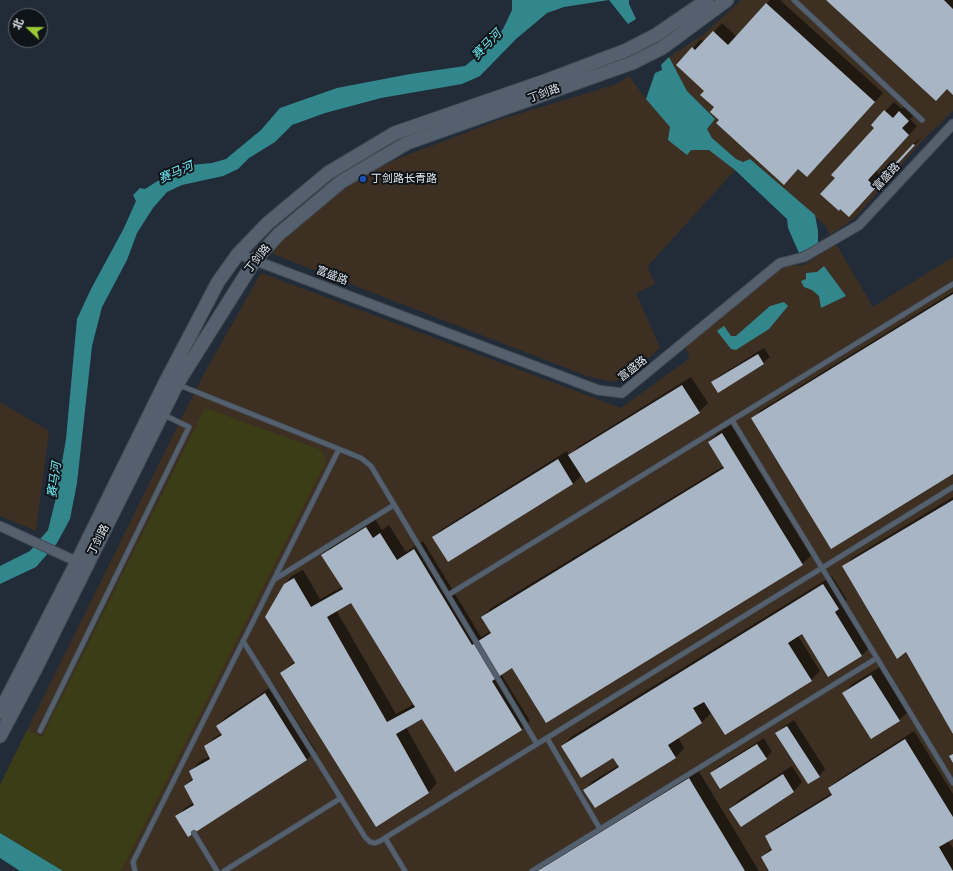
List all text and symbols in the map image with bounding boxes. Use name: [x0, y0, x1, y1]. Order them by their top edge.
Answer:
north arrow: [8, 8, 48, 48]
text: 北: [10, 17, 25, 31]
water label: 赛马河: [469, 27, 505, 63]
street label: 丁剑路: [526, 82, 562, 106]
water label: 赛马河: [157, 159, 195, 187]
street label: 富盛路: [871, 160, 903, 194]
place label: 丁剑路长青路: [371, 172, 437, 186]
marker: 丁剑路长青路: [358, 174, 368, 184]
street label: 丁剑路: [242, 242, 274, 276]
street label: 富盛路: [314, 264, 350, 288]
street label: 富盛路: [616, 354, 650, 384]
water label: 赛马河: [45, 461, 65, 499]
street label: 丁剑路: [86, 522, 112, 558]

